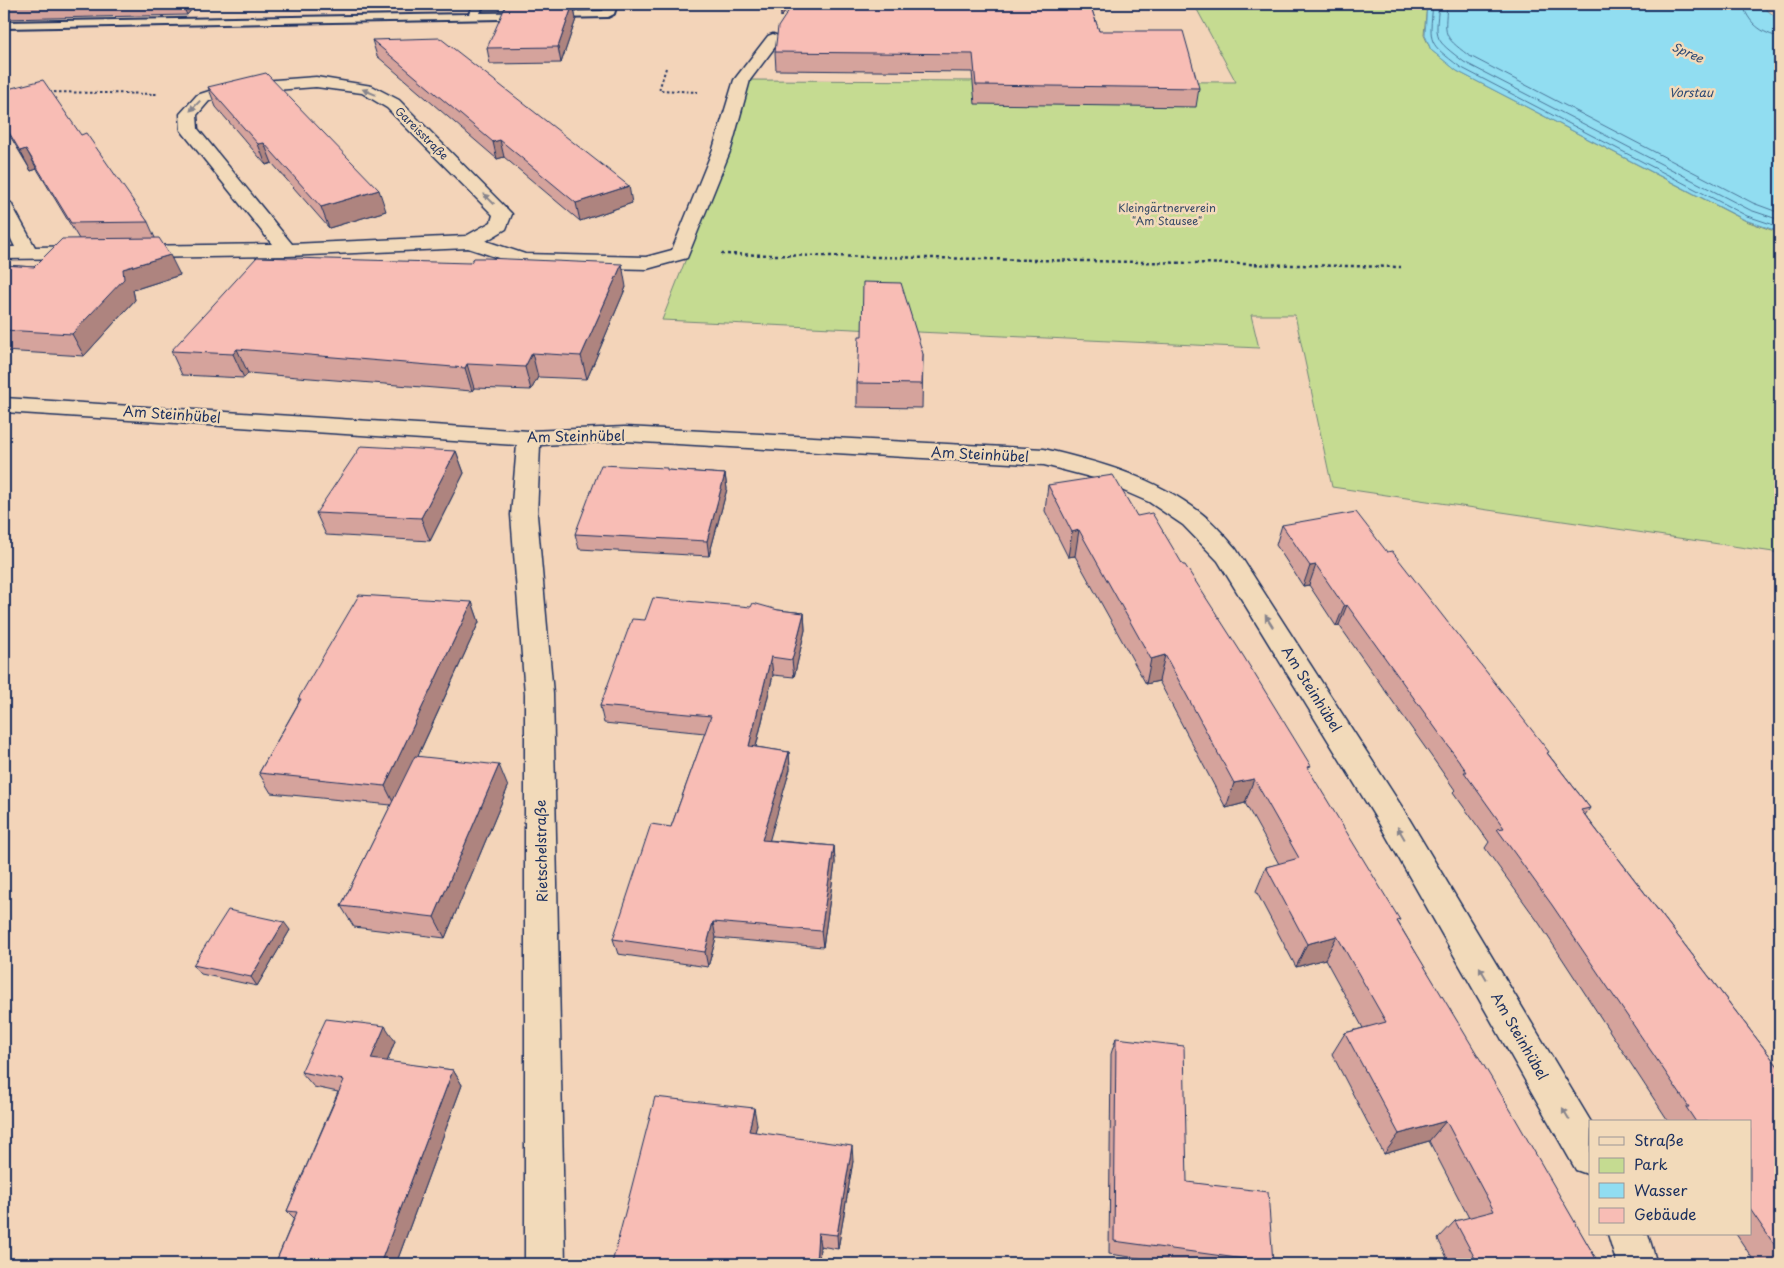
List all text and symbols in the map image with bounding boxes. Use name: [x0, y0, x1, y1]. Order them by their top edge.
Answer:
water label: Spree: [1669, 37, 1707, 67]
water label: Vorstau: [1669, 83, 1714, 101]
one-way arrow: [362, 87, 376, 95]
one-way arrow: [189, 99, 201, 111]
street label: Gareisstraße: [391, 102, 453, 164]
one-way arrow: [483, 194, 495, 206]
park label: Kleingärtnerverein "Am Stausee": [1118, 199, 1216, 229]
street label: Am Steinhübel: [122, 400, 222, 428]
street label: Am Steinhübel: [527, 425, 625, 447]
street label: Am Steinhübel: [930, 441, 1030, 467]
one-way arrow: [1264, 614, 1274, 628]
street label: Am Steinhübel: [1277, 642, 1347, 736]
street label: Rietschelstraße: [530, 800, 552, 902]
one-way arrow: [1397, 827, 1406, 840]
one-way arrow: [1479, 967, 1488, 980]
street label: Am Steinhübel: [1486, 988, 1554, 1084]
one-way arrow: [1561, 1107, 1570, 1120]
legend: [1589, 1120, 1752, 1236]
text: Straße: [1634, 1128, 1684, 1151]
text: Park: [1634, 1152, 1668, 1175]
text: Wasser: [1634, 1178, 1687, 1201]
text: Gebäude: [1634, 1202, 1696, 1225]

